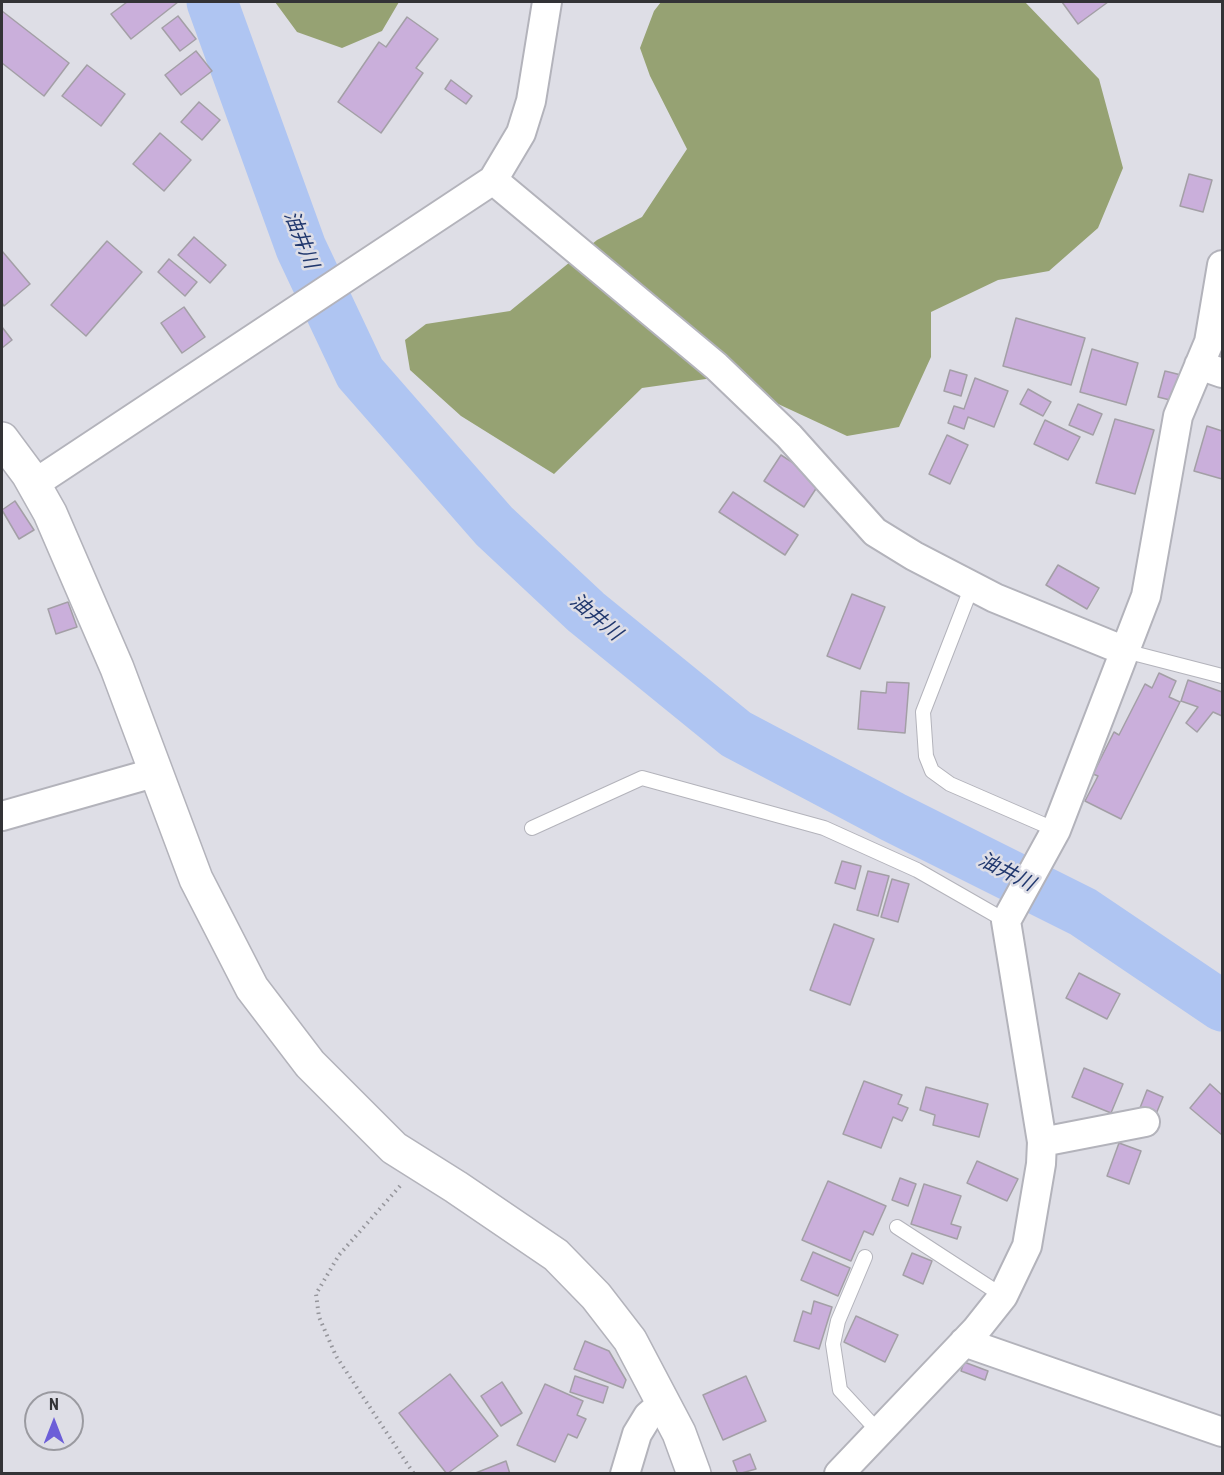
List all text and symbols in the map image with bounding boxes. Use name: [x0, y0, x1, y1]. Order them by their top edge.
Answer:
water label: 油井川: [278, 208, 322, 272]
water label: 油井川: [564, 590, 626, 646]
water label: 油井川: [974, 849, 1038, 897]
north arrow: [24, 1391, 84, 1451]
text: N: [49, 1395, 59, 1414]

